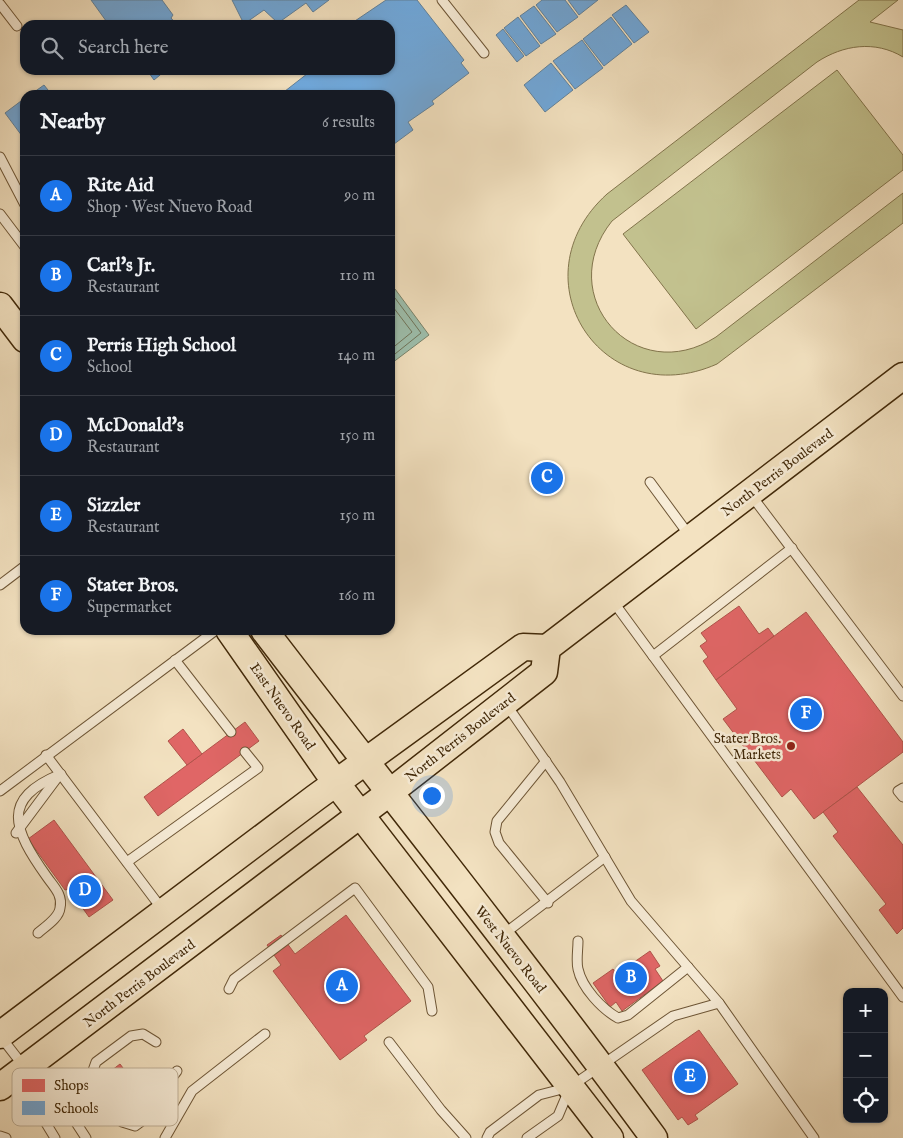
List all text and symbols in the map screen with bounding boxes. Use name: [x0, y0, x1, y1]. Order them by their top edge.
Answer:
search box: [20, 20, 395, 75]
icon: search: [38, 34, 66, 62]
text: Search here: [78, 36, 169, 60]
text: Nearby: [40, 109, 105, 136]
text: 6 results: [322, 113, 375, 133]
text: Rite Aid: [87, 174, 154, 198]
text: A: [51, 186, 61, 206]
text: 90 m: [344, 186, 375, 206]
text: Shop · West Nuevo Road: [87, 198, 252, 218]
text: Carl's Jr.: [87, 254, 155, 278]
text: B: [51, 266, 61, 286]
text: 110 m: [339, 266, 375, 286]
text: Restaurant: [87, 278, 160, 298]
text: Perris High School: [87, 334, 236, 358]
text: C: [50, 346, 62, 366]
text: 140 m: [337, 346, 375, 366]
text: School: [87, 358, 132, 378]
text: McDonald's: [87, 414, 184, 438]
street label: North Perris Boulevard: [718, 425, 837, 521]
text: D: [50, 426, 62, 446]
text: 150 m: [340, 426, 375, 446]
text: Restaurant: [87, 438, 160, 458]
pin: C: [531, 459, 563, 497]
text: Sizzler: [87, 494, 140, 518]
text: E: [50, 506, 62, 526]
text: 150 m: [340, 506, 375, 526]
text: Restaurant: [87, 518, 160, 538]
text: Stater Bros.: [87, 574, 178, 598]
text: F: [51, 586, 61, 606]
text: 160 m: [339, 586, 375, 606]
text: Supermarket: [87, 598, 172, 618]
street label: East Nuevo Road: [245, 660, 319, 754]
street label: North Perris Boulevard: [402, 689, 520, 786]
pin: F: [790, 695, 822, 733]
place label: Stater Bros. Markets: [714, 730, 781, 764]
marker: Stater Bros. Markets: [785, 740, 797, 752]
your location: [419, 783, 445, 809]
pin: D: [69, 872, 101, 910]
street label: West Nuevo Road: [471, 902, 550, 997]
street label: North Perris Boulevard: [80, 936, 199, 1032]
pin: B: [615, 959, 647, 997]
pin: A: [326, 967, 358, 1005]
map controls: [843, 988, 888, 1123]
button: +: [843, 988, 888, 1033]
button: −: [843, 1033, 888, 1078]
pin: E: [674, 1058, 706, 1096]
legend: [12, 1068, 178, 1126]
text: Shops: [54, 1077, 89, 1095]
button: locate: [843, 1078, 888, 1123]
text: Schools: [54, 1100, 98, 1118]

